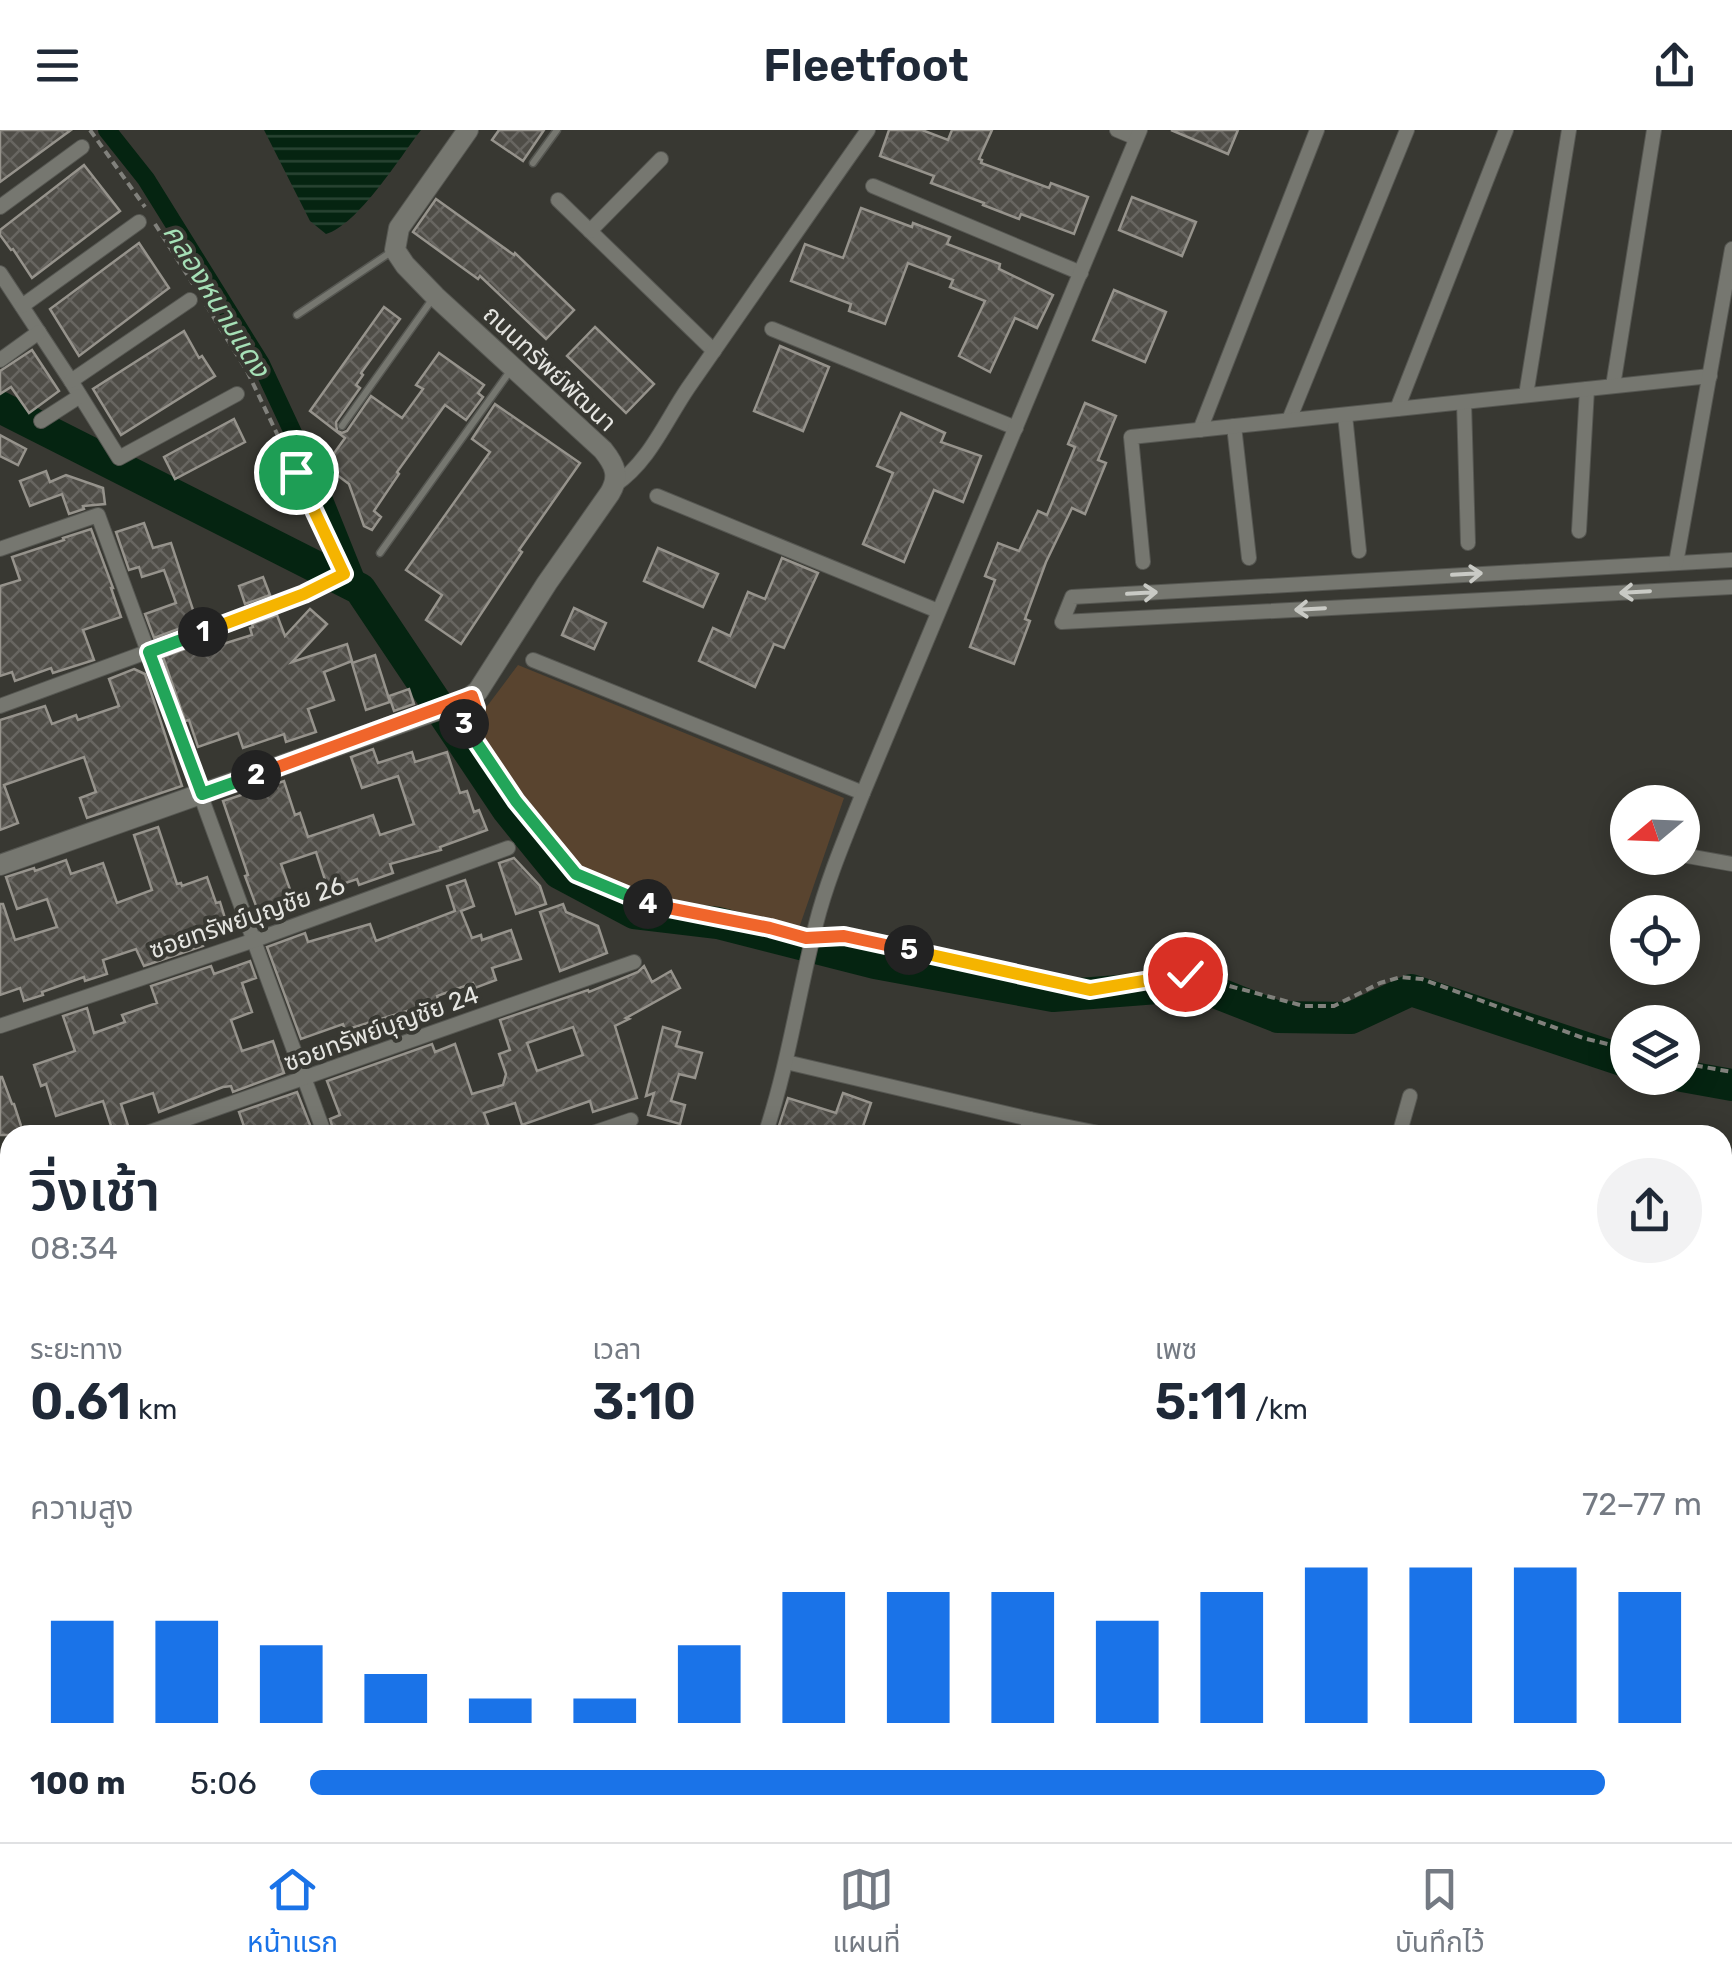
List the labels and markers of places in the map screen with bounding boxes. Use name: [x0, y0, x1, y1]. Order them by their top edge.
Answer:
pin: [254, 430, 339, 515]
pin: 1: [178, 607, 228, 657]
pin: 3: [439, 699, 489, 749]
pin: 2: [231, 750, 281, 800]
pin: 4: [623, 879, 673, 929]
pin: 5: [884, 925, 934, 975]
pin: [1143, 932, 1228, 1017]

